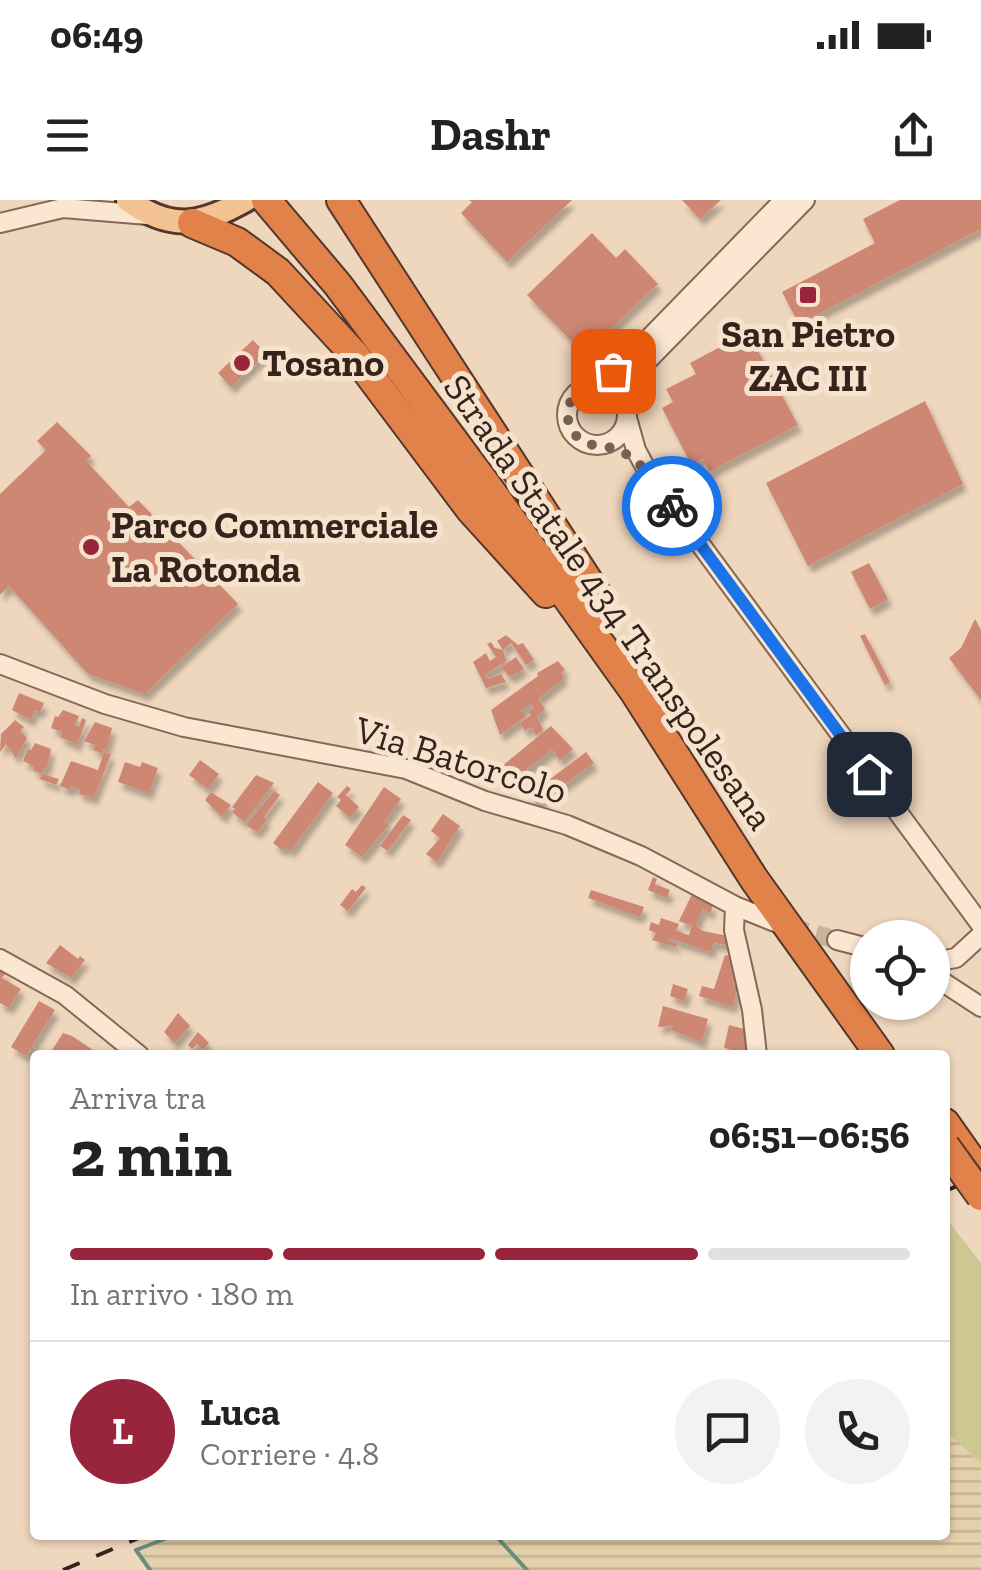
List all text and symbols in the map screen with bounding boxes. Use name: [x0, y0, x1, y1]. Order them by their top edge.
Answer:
text: 06:49: [50, 12, 144, 58]
icon: menu: [40, 108, 95, 163]
text: Dashr: [430, 108, 551, 162]
icon: share: [886, 108, 941, 163]
marker: San Pietro ZAC III: [797, 284, 819, 306]
place label: San Pietro ZAC III: [721, 311, 895, 401]
pin: [571, 329, 656, 414]
place label: Tosano: [262, 340, 384, 386]
icon: bag: [586, 344, 641, 399]
marker: Tosano: [231, 352, 253, 374]
street label: Strada Statale 434 Transpolesana: [434, 366, 784, 838]
courier: [622, 456, 722, 556]
icon: bike: [645, 479, 700, 534]
place label: Parco Commerciale La Rotonda: [111, 502, 438, 592]
marker: Parco Commerciale La Rotonda: [80, 536, 102, 558]
street label: Via Batorcolo: [349, 706, 572, 814]
pin: [827, 732, 912, 817]
icon: home: [842, 747, 897, 802]
map controls: [850, 920, 950, 1020]
button: locate: [850, 920, 950, 1020]
text: Arriva tra: [70, 1079, 206, 1117]
text: 06:51–06:56: [709, 1112, 910, 1158]
text: 2 min: [70, 1115, 232, 1193]
text: In arrivo · 180 m: [70, 1275, 293, 1313]
button: chat: [675, 1379, 780, 1484]
button: phone: [805, 1379, 910, 1484]
text: Luca: [200, 1389, 280, 1435]
text: L: [112, 1408, 133, 1454]
text: Corriere · 4.8: [200, 1435, 379, 1473]

